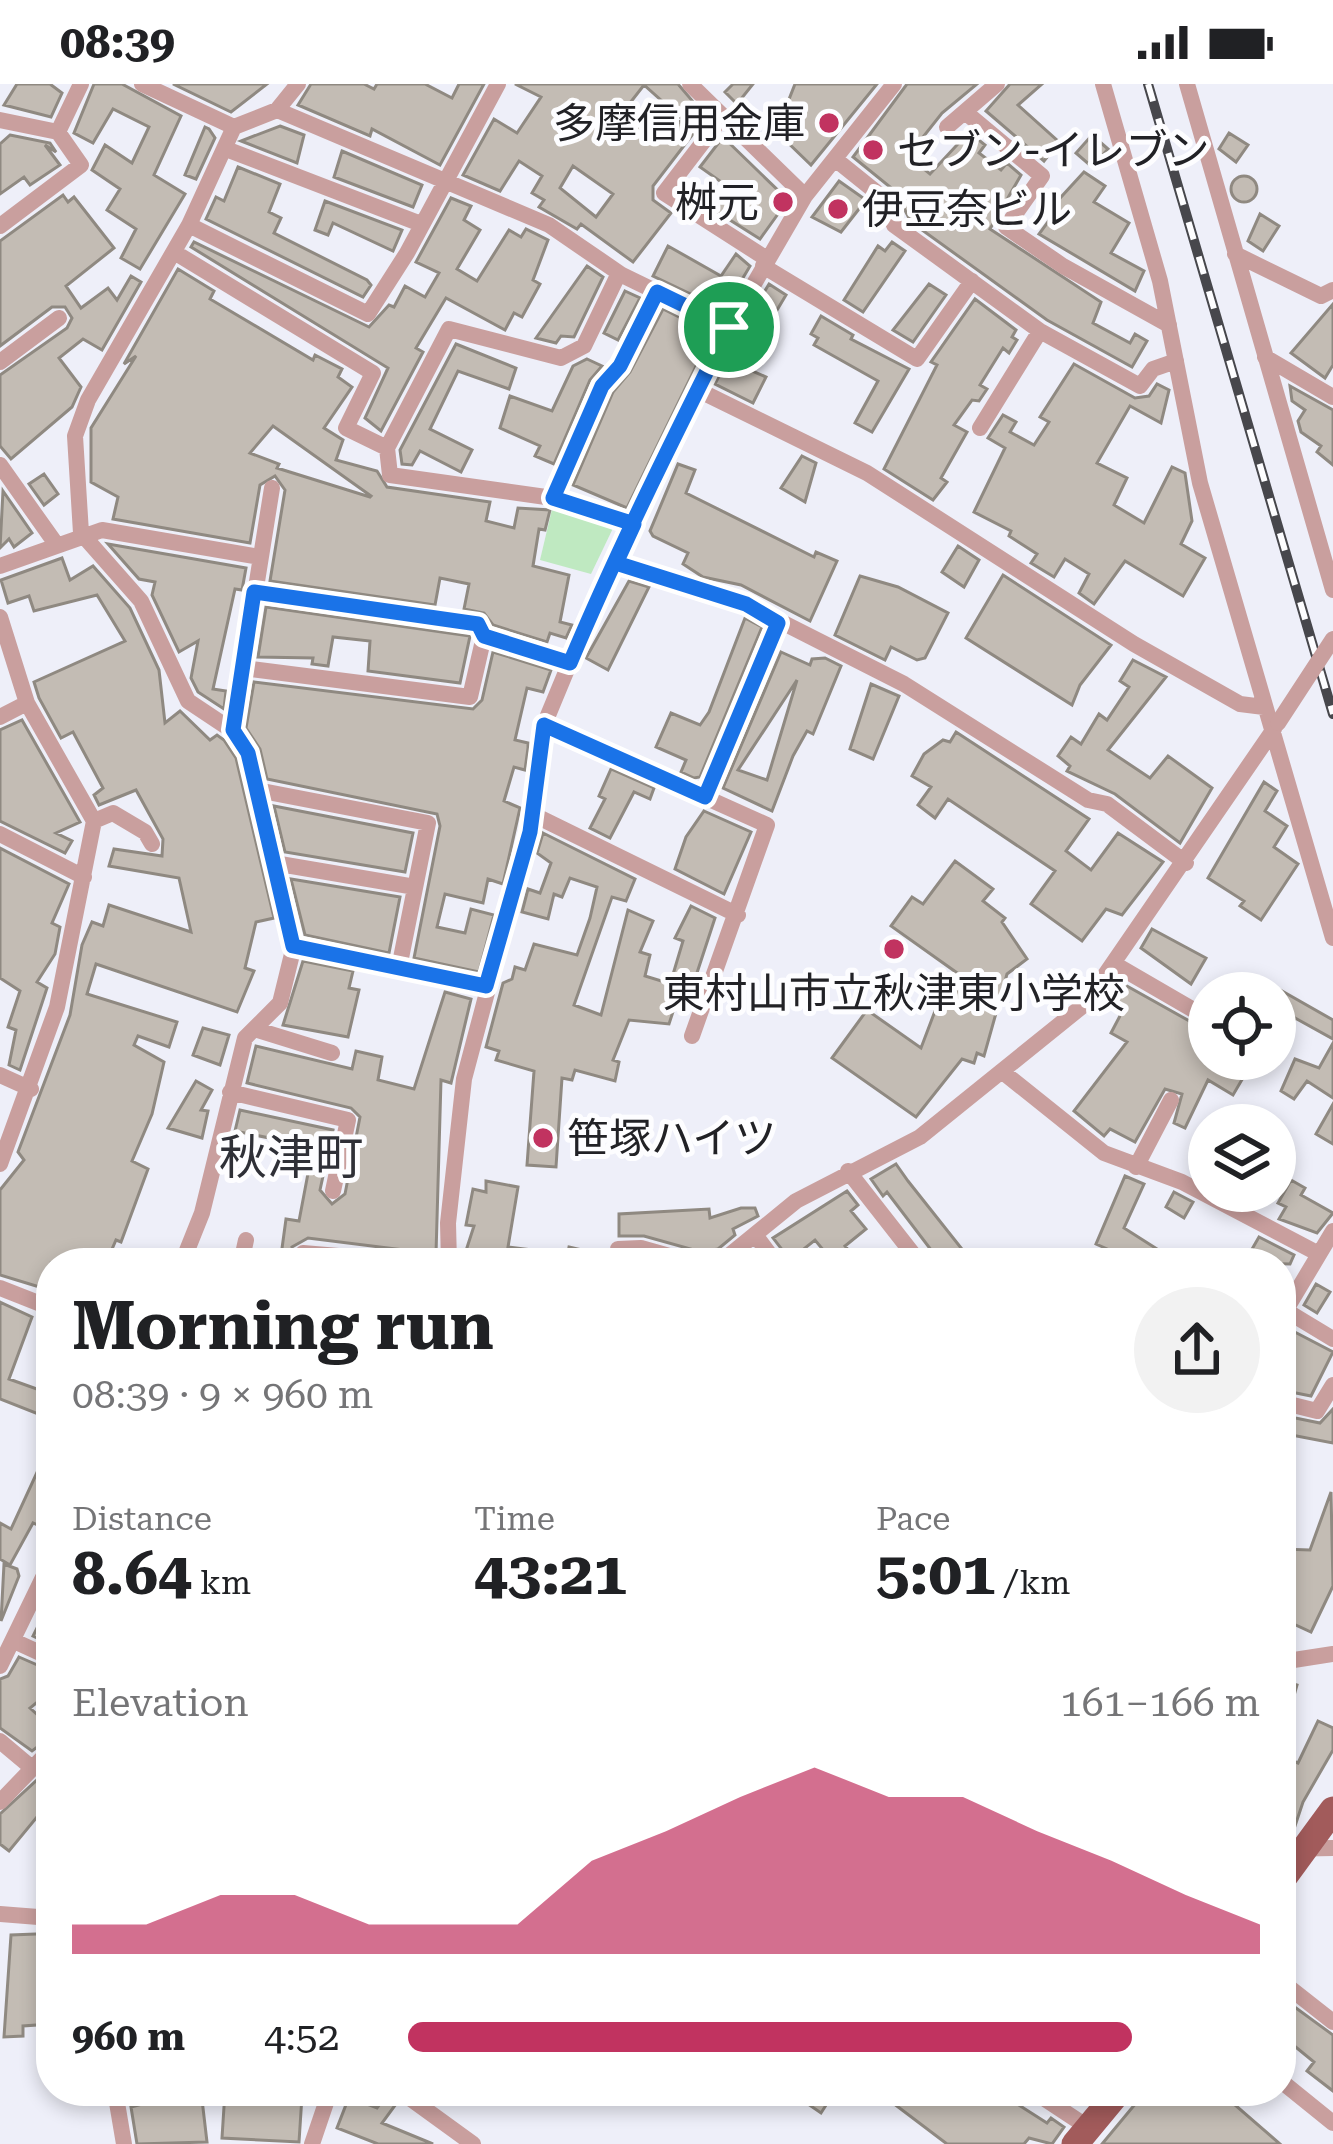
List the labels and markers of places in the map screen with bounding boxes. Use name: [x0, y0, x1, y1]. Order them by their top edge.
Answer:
place label: 多摩信用金庫: [553, 99, 805, 148]
marker: 多摩信用金庫: [816, 110, 842, 136]
place label: セブン-イレブン: [897, 126, 1210, 175]
marker: セブン-イレブン: [860, 137, 886, 163]
place label: 桝元: [675, 178, 759, 227]
place label: 伊豆奈ビル: [862, 185, 1072, 234]
marker: 桝元: [770, 189, 796, 215]
marker: 伊豆奈ビル: [825, 196, 851, 222]
pin: [678, 276, 780, 378]
marker: 東村山市立秋津東小学校: [881, 936, 907, 962]
place label: 東村山市立秋津東小学校: [663, 969, 1125, 1018]
place label: 笹塚ハイツ: [567, 1114, 776, 1163]
marker: 笹塚ハイツ: [530, 1125, 556, 1151]

